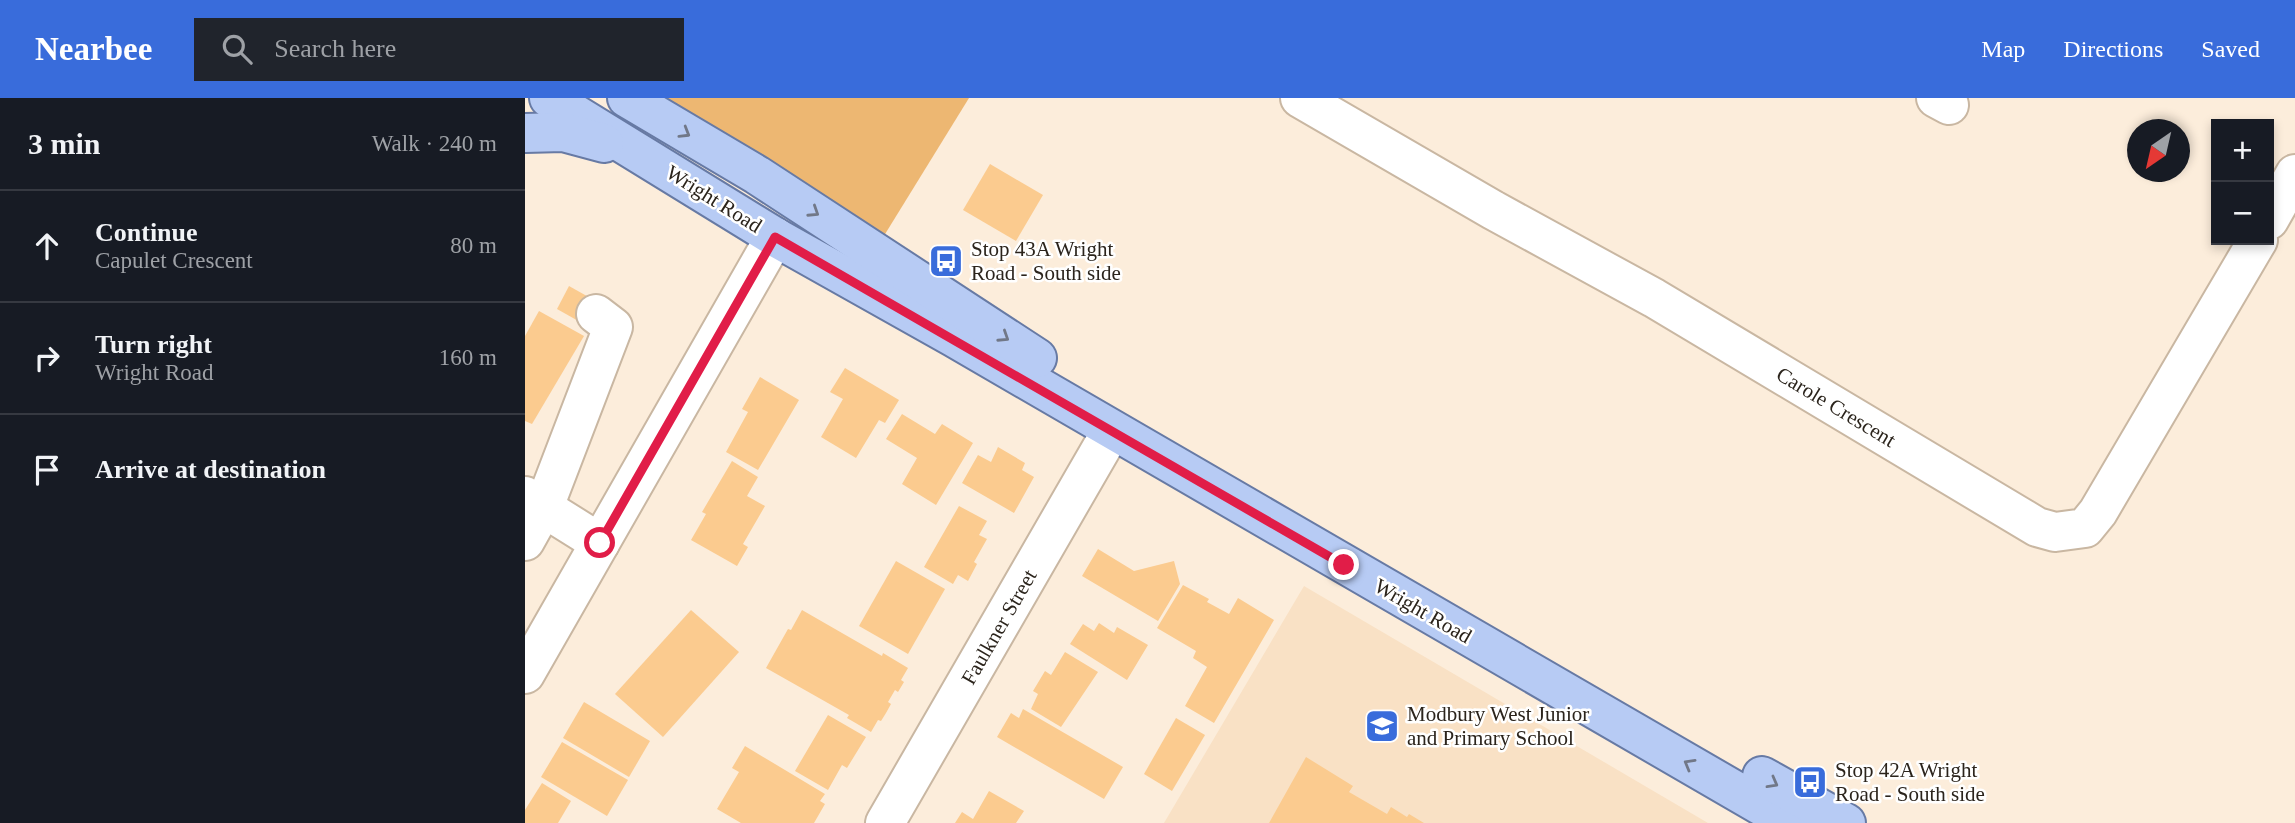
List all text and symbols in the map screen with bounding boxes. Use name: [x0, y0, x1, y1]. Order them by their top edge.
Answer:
search box: [194, 18, 684, 81]
icon: search: [218, 30, 256, 68]
text: Nearbee: [35, 31, 152, 67]
text: Search here: [274, 34, 396, 63]
text: Map: [1981, 36, 2025, 62]
text: Directions: [2063, 36, 2163, 62]
text: Saved: [2201, 36, 2260, 62]
north arrow: [2127, 119, 2190, 182]
map controls: [2211, 119, 2274, 245]
button: +: [2211, 119, 2274, 182]
one-way arrow: [678, 125, 691, 138]
text: 3 min: [28, 127, 101, 160]
text: Walk · 240 m: [372, 131, 497, 156]
street label: Wright Road: [662, 160, 767, 238]
button: −: [2211, 182, 2274, 245]
one-way arrow: [806, 204, 819, 217]
text: Continue: [95, 218, 198, 247]
icon: ahead: [28, 227, 66, 265]
text: 80 m: [450, 233, 497, 258]
place label: Stop 43A Wright Road - South side: [971, 237, 1121, 285]
bus stop icon: Stop 43A Wright Road - South side: [927, 242, 965, 280]
text: Capulet Crescent: [95, 248, 253, 273]
one-way arrow: [997, 329, 1010, 342]
text: Turn right: [95, 330, 212, 359]
icon: right: [28, 339, 66, 377]
text: 160 m: [439, 345, 497, 370]
text: Wright Road: [95, 360, 214, 385]
street label: Carole Crescent: [1772, 362, 1900, 452]
icon: arrive: [28, 451, 66, 489]
text: Arrive at destination: [95, 455, 326, 484]
route start: [584, 527, 615, 558]
route end: [1328, 549, 1359, 580]
street label: Faulkner Street: [956, 565, 1042, 689]
street label: Wright Road: [1370, 574, 1476, 649]
place label: Modbury West Junior and Primary School: [1407, 702, 1589, 750]
school or university icon: Modbury West Junior and Primary School: [1363, 707, 1401, 745]
place label: Stop 42A Wright Road - South side: [1835, 758, 1985, 806]
one-way arrow: [1684, 760, 1697, 773]
bus stop icon: Stop 42A Wright Road - South side: [1791, 763, 1829, 801]
one-way arrow: [1766, 775, 1779, 788]

